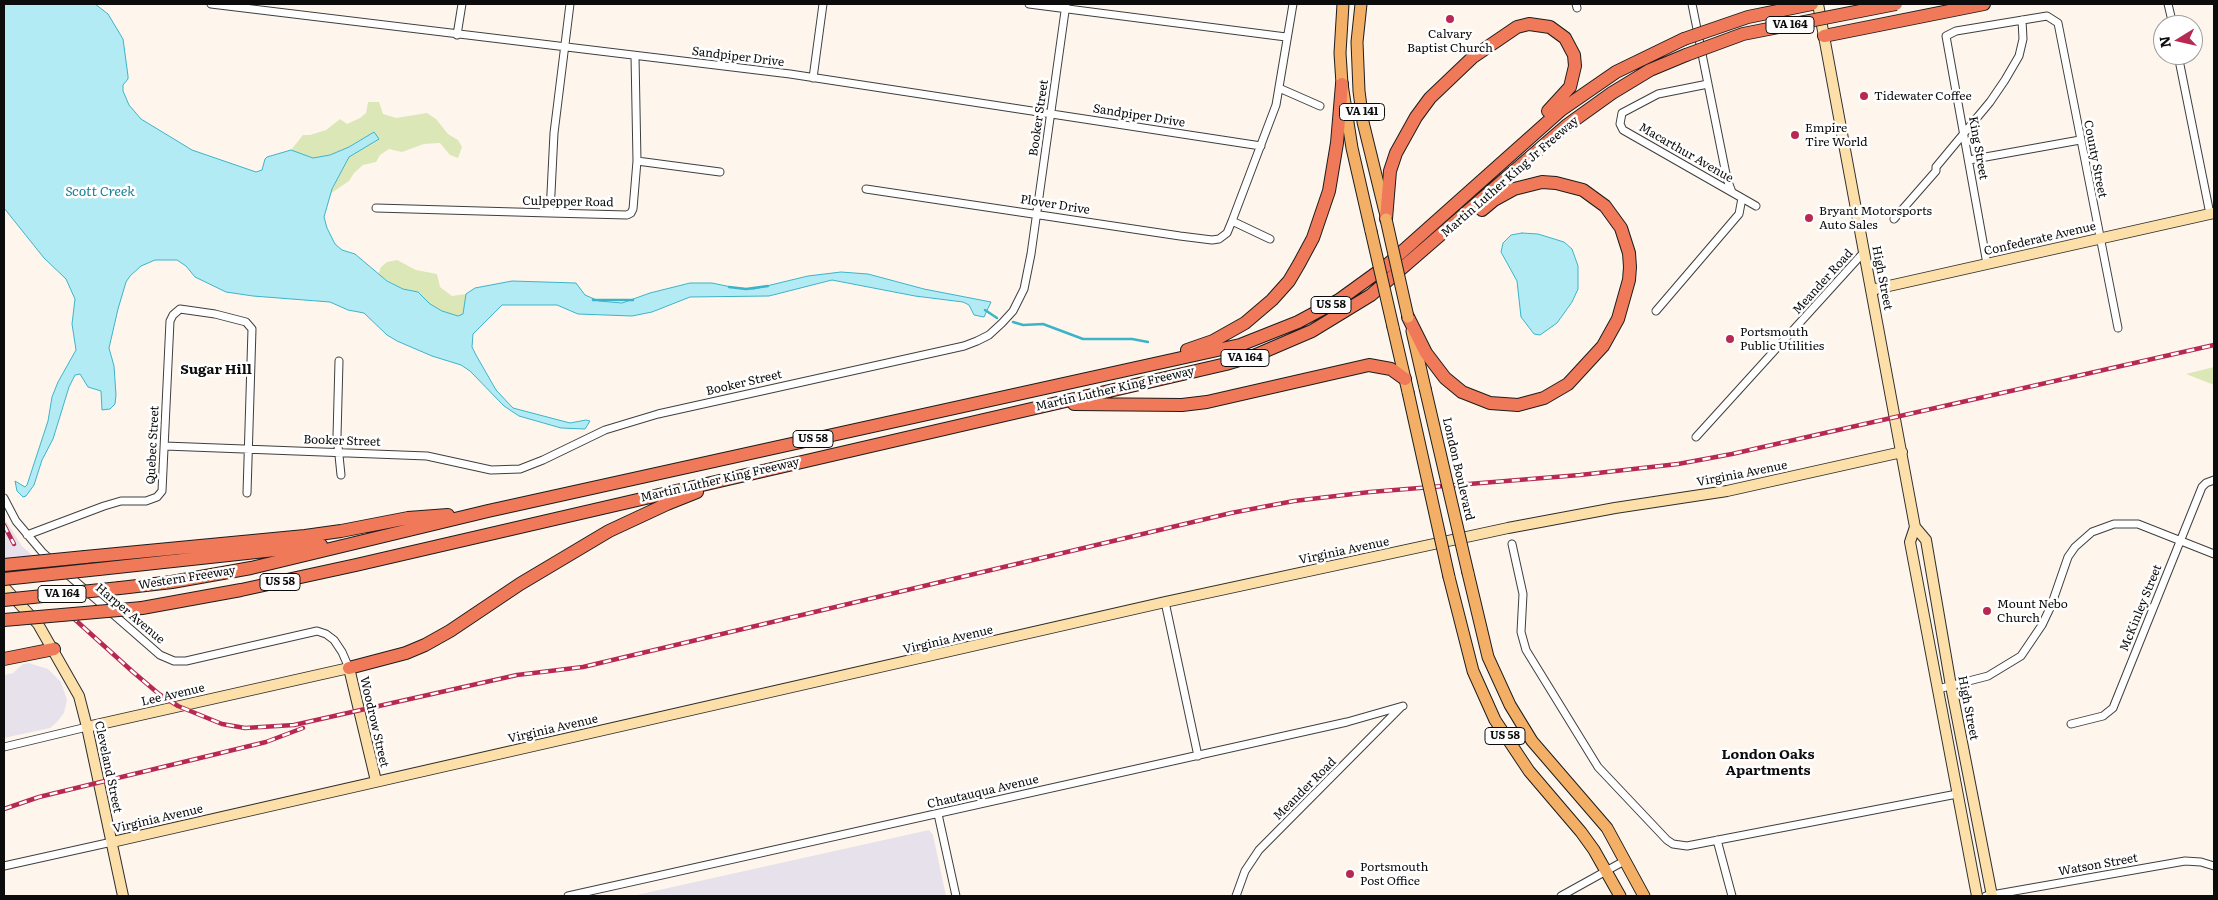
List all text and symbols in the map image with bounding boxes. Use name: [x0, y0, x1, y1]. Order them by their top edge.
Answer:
marker: Calvary Baptist Church: [1444, 13, 1456, 25]
north arrow: [2153, 15, 2203, 65]
road number: VA 164: [1766, 16, 1814, 34]
place label: Calvary Baptist Church: [1407, 27, 1493, 55]
text: N: [2153, 35, 2175, 50]
street label: Sandpiper Drive: [691, 44, 785, 70]
street label: Booker Street: [1026, 79, 1052, 157]
place label: Tidewater Coffee: [1874, 89, 1972, 103]
marker: Tidewater Coffee: [1858, 90, 1870, 102]
street label: Sandpiper Drive: [1092, 102, 1186, 130]
road number: VA 141: [1340, 104, 1384, 120]
street label: Martin Luther King Jr Freeway: [1438, 113, 1582, 241]
street label: King Street: [1965, 115, 1991, 181]
street label: County Street: [2080, 119, 2110, 199]
street label: Macarthur Avenue: [1636, 120, 1736, 186]
place label: Empire Tire World: [1805, 121, 1868, 149]
marker: Empire Tire World: [1789, 129, 1801, 141]
water label: Scott Creek: [65, 184, 135, 200]
street label: Plover Drive: [1019, 192, 1091, 218]
street label: Culpepper Road: [522, 194, 614, 210]
place label: Bryant Motorsports Auto Sales: [1819, 204, 1932, 232]
marker: Bryant Motorsports Auto Sales: [1803, 212, 1815, 224]
street label: Confederate Avenue: [1983, 219, 2097, 259]
street label: High Street: [1869, 245, 1895, 311]
street label: Meander Road: [1790, 246, 1856, 318]
road number: US 58: [1311, 296, 1351, 314]
place label: Portsmouth Public Utilities: [1740, 325, 1824, 353]
marker: Portsmouth Public Utilities: [1724, 333, 1736, 345]
road number: VA 164: [1221, 349, 1269, 366]
district label: Sugar Hill: [180, 362, 252, 378]
street label: Martin Luther King Freeway: [1034, 364, 1196, 414]
street label: Booker Street: [705, 367, 783, 399]
street label: Quebec Street: [144, 405, 162, 485]
street label: London Boulevard: [1439, 416, 1477, 522]
road number: US 58: [793, 430, 833, 448]
street label: Booker Street: [303, 432, 381, 450]
street label: Martin Luther King Freeway: [639, 455, 801, 505]
street label: Virginia Avenue: [1695, 458, 1789, 490]
street label: Virginia Avenue: [1298, 534, 1390, 568]
street label: McKinley Street: [2117, 562, 2165, 654]
street label: Western Freeway: [137, 563, 237, 593]
road number: US 58: [260, 574, 300, 590]
street label: Harper Avenue: [93, 581, 167, 647]
road number: VA 164: [38, 586, 86, 602]
place label: Mount Nebo Church: [1997, 597, 2068, 625]
marker: Mount Nebo Church: [1981, 605, 1993, 617]
street label: Virginia Avenue: [902, 623, 994, 657]
street label: Woodrow Street: [357, 675, 391, 769]
street label: High Street: [1955, 675, 1981, 741]
street label: Lee Avenue: [140, 681, 206, 709]
street label: Virginia Avenue: [507, 712, 599, 746]
street label: Cleveland Street: [91, 720, 125, 814]
road number: US 58: [1485, 728, 1525, 744]
district label: London Oaks Apartments: [1722, 747, 1814, 780]
street label: Meander Road: [1271, 755, 1339, 823]
street label: Chautauqua Avenue: [926, 772, 1040, 812]
street label: Virginia Avenue: [112, 802, 204, 836]
street label: Watson Street: [2057, 851, 2139, 879]
place label: Portsmouth Post Office: [1360, 860, 1428, 888]
marker: Portsmouth Post Office: [1344, 868, 1356, 880]

